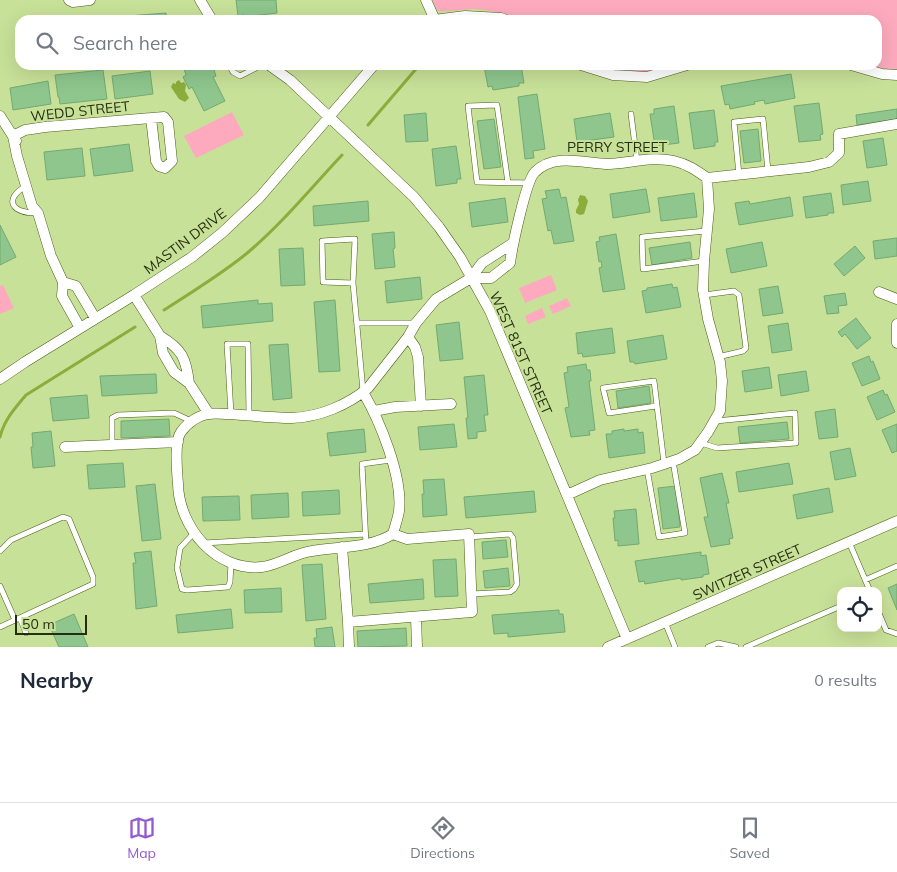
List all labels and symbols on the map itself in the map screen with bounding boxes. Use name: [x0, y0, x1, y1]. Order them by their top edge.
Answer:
street label: WEDD STREET: [29, 97, 131, 125]
street label: PERRY STREET: [567, 138, 668, 156]
street label: MASTIN DRIVE: [140, 204, 230, 278]
street label: WEST 81ST STREET: [486, 289, 557, 418]
street label: SWITZER STREET: [690, 540, 805, 604]
scale bar: [15, 612, 88, 635]

